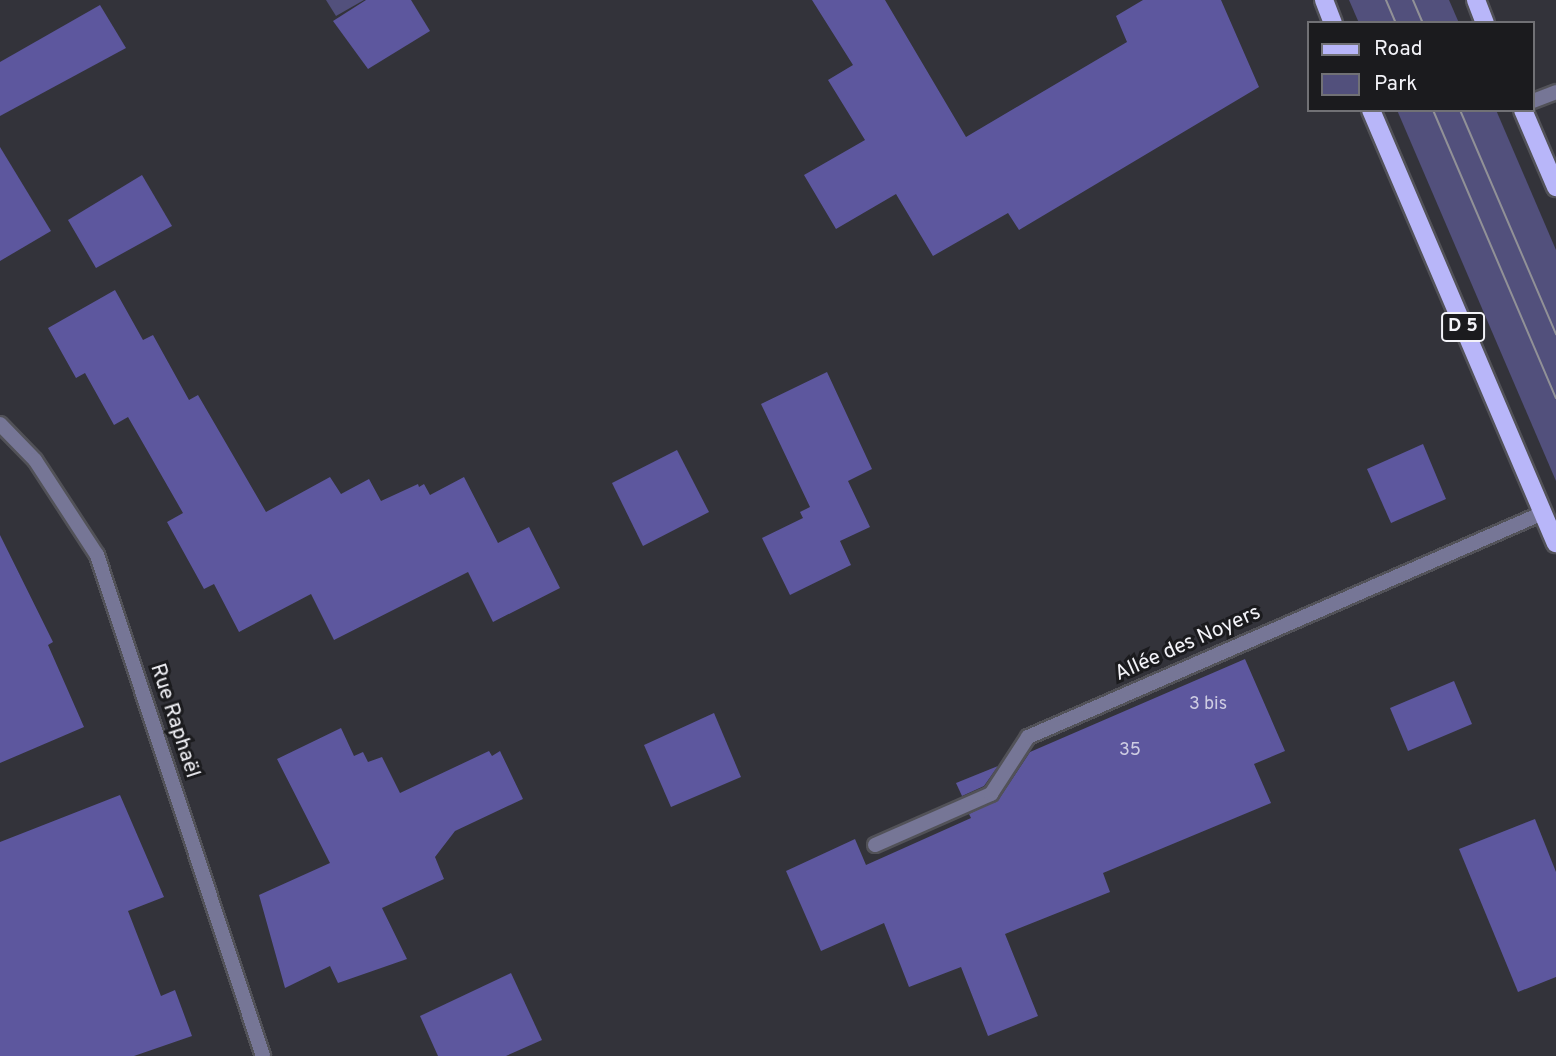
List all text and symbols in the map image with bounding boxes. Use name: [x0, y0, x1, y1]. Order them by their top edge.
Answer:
legend: [1308, 21, 1535, 112]
text: Road: [1374, 36, 1423, 63]
text: Park: [1374, 71, 1417, 98]
road number: D 5: [1440, 312, 1486, 342]
street label: Allée des Noyers: [1111, 600, 1265, 688]
street label: Rue Raphaël: [144, 661, 204, 781]
house number: 3 bis: [1189, 694, 1227, 716]
house number: 35: [1119, 740, 1141, 762]

